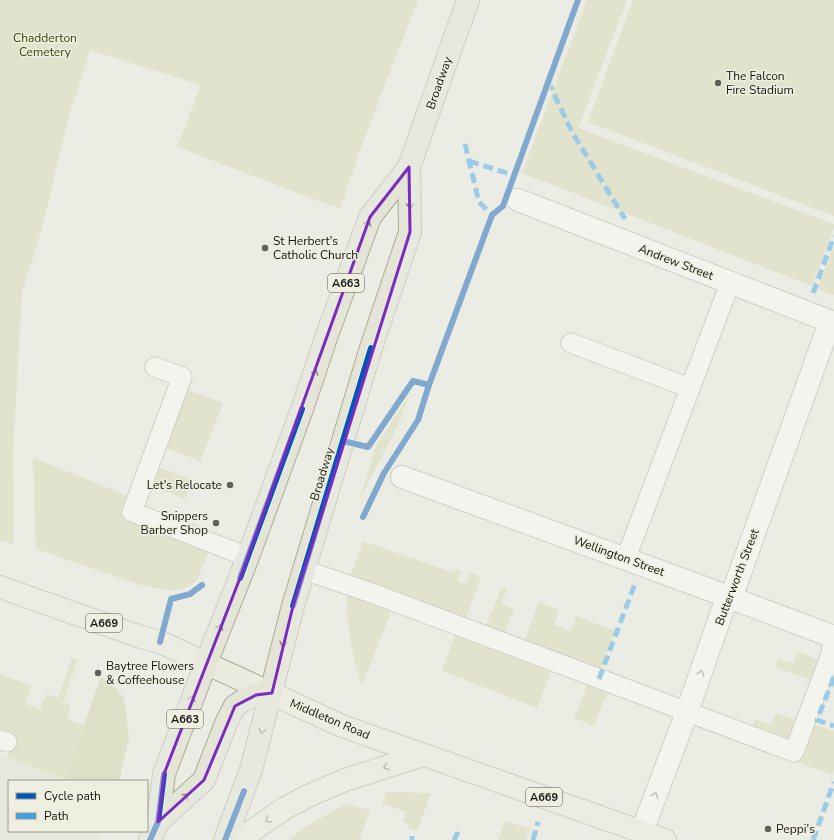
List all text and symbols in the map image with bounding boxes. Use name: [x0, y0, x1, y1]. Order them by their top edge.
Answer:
park label: Chadderton Cemetery: [13, 30, 77, 60]
street label: Broadway: [423, 54, 456, 112]
place label: The Falcon Fire Stadium: [726, 68, 794, 98]
marker: The Falcon Fire Stadium: [713, 78, 723, 88]
one-way arrow: [406, 203, 414, 209]
one-way arrow: [363, 220, 371, 227]
place label: St Herbert's Catholic Church: [273, 233, 358, 263]
street label: Andrew Street: [636, 240, 716, 284]
marker: St Herbert's Catholic Church: [260, 243, 270, 253]
road number: A663: [328, 274, 364, 292]
one-way arrow: [310, 369, 319, 376]
street label: Broadway: [306, 445, 338, 503]
place label: Let's Relocate: [147, 477, 222, 493]
marker: Let's Relocate: [225, 480, 235, 490]
place label: Snippers Barber Shop: [141, 508, 208, 538]
marker: Snippers Barber Shop: [211, 518, 221, 528]
street label: Butterworth Street: [711, 526, 763, 628]
street label: Wellington Street: [571, 532, 668, 580]
road number: A669: [86, 614, 122, 632]
one-way arrow: [216, 623, 224, 630]
one-way arrow: [280, 641, 288, 647]
place label: Baytree Flowers & Coffeehouse: [106, 658, 194, 688]
marker: Baytree Flowers & Coffeehouse: [93, 668, 103, 678]
one-way arrow: [697, 670, 705, 677]
one-way arrow: [188, 695, 196, 702]
street label: Middleton Road: [288, 695, 372, 743]
road number: A663: [167, 710, 203, 728]
one-way arrow: [258, 727, 267, 734]
one-way arrow: [383, 762, 390, 771]
legend: [8, 780, 148, 832]
text: Cycle path: [44, 788, 101, 804]
road number: A669: [526, 788, 562, 806]
one-way arrow: [651, 791, 659, 798]
one-way arrow: [182, 794, 189, 801]
text: Path: [44, 808, 69, 824]
one-way arrow: [266, 815, 273, 822]
place label: Peppi's: [776, 821, 815, 837]
marker: Peppi's: [763, 824, 773, 834]

